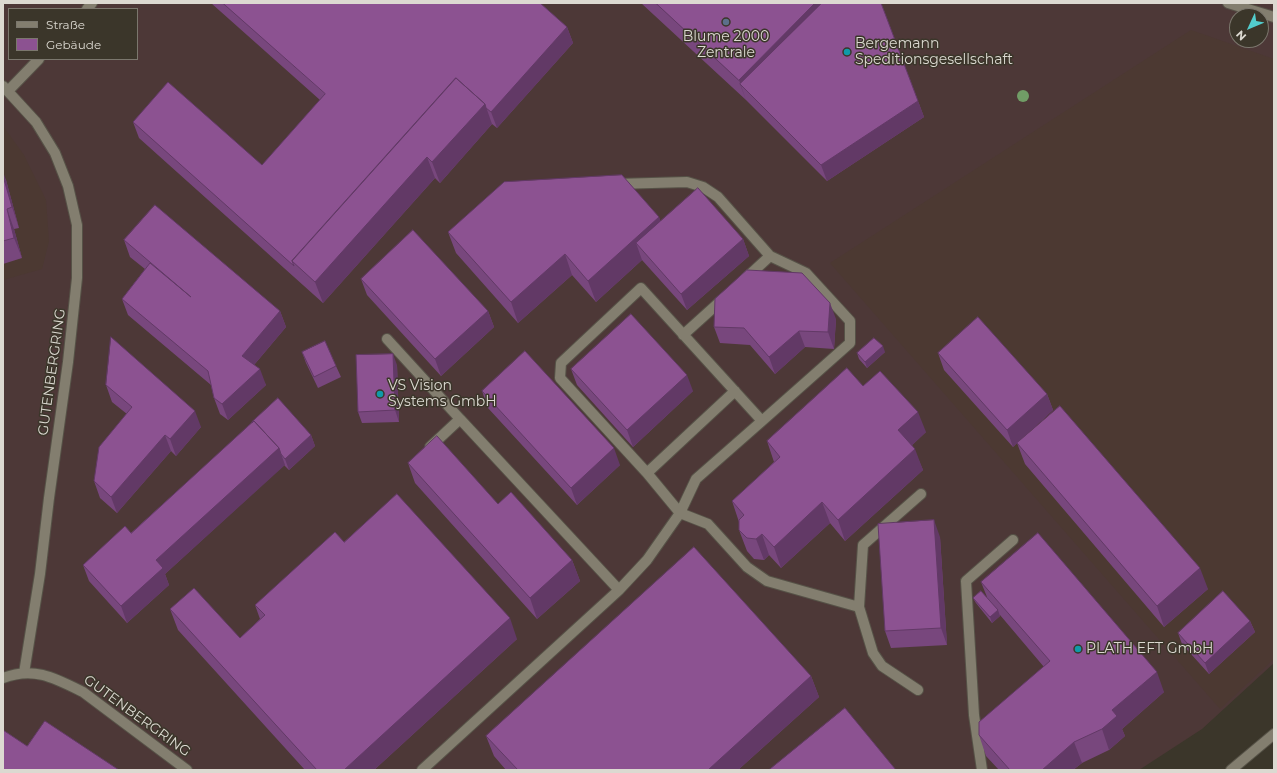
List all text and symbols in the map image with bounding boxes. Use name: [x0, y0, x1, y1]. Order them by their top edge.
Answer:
legend: [8, 8, 138, 60]
north arrow: [1229, 8, 1269, 48]
text: Straße: [46, 17, 85, 32]
marker: Blume 2000 Zentrale: [721, 17, 731, 27]
text: N: [1233, 28, 1249, 44]
place label: Blume 2000 Zentrale: [683, 29, 769, 62]
place label: Bergemann Speditionsgesellschaft: [855, 36, 1013, 68]
text: Gebäude: [46, 37, 101, 52]
marker: Bergemann Speditionsgesellschaft: [842, 47, 852, 57]
street label: GUTENBERGRING: [35, 307, 69, 437]
place label: VS Vision Systems GmbH: [388, 378, 497, 410]
marker: VS Vision Systems GmbH: [375, 389, 385, 399]
place label: PLATH EFT GmbH: [1086, 641, 1213, 657]
marker: PLATH EFT GmbH: [1073, 644, 1083, 654]
street label: GUTENBERGRING: [80, 672, 194, 760]

